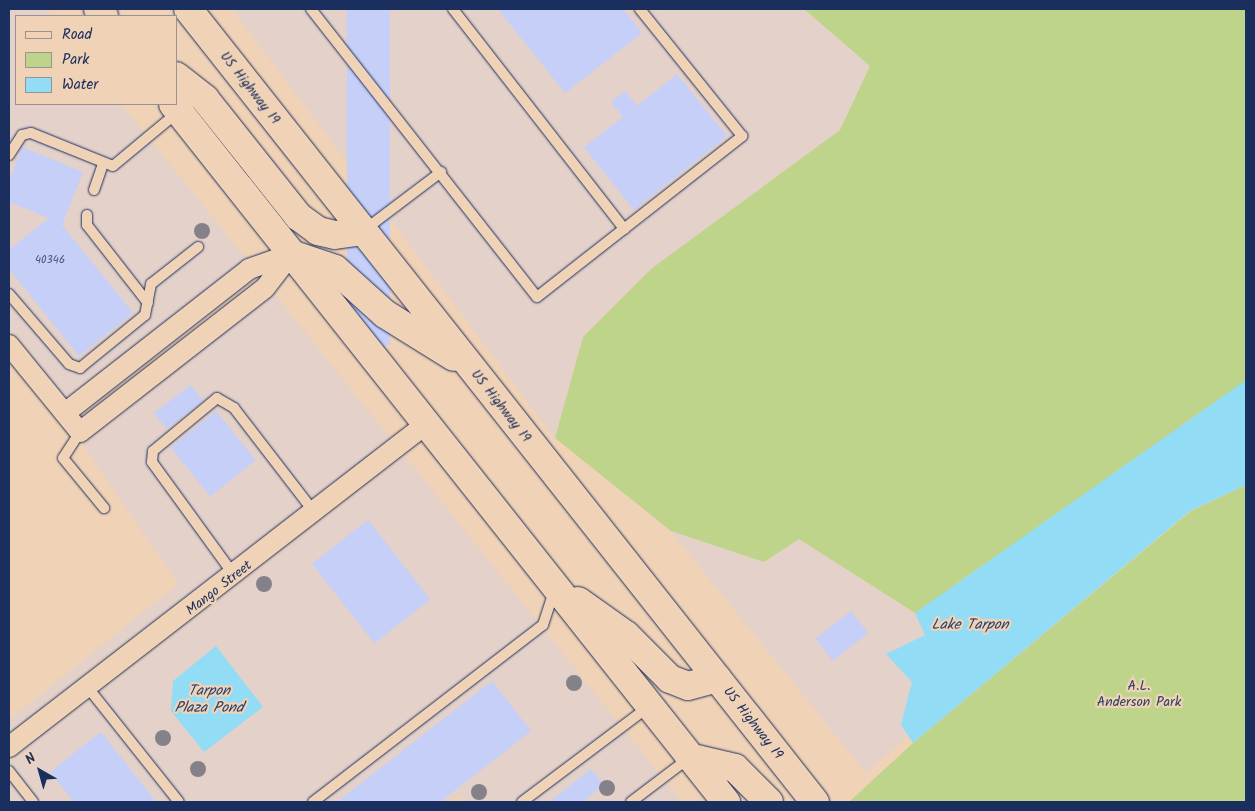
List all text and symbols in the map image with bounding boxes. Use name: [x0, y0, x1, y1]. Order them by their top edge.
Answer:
legend: [15, 15, 178, 105]
text: Road: [62, 23, 92, 47]
text: Park: [62, 48, 89, 72]
street label: US Highway 19: [216, 48, 284, 128]
text: Water: [62, 73, 98, 97]
house number: 40346: [35, 253, 65, 267]
street label: US Highway 19: [467, 366, 535, 446]
street label: Mango Street: [183, 557, 255, 619]
water label: Lake Tarpon: [931, 617, 1009, 635]
park label: A.L. Anderson Park: [1097, 678, 1181, 710]
water label: Tarpon Plaza Pond: [175, 682, 243, 717]
street label: US Highway 19: [719, 683, 787, 763]
north arrow: [15, 746, 65, 796]
text: N: [21, 748, 41, 771]

